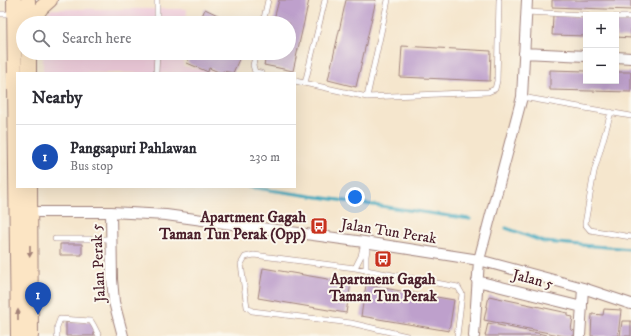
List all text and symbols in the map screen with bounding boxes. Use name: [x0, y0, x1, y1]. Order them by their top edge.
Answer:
map controls: [583, 12, 619, 84]
button: +: [583, 12, 619, 48]
search box: [16, 16, 296, 60]
icon: search: [30, 27, 52, 49]
text: Search here: [62, 29, 131, 48]
button: −: [583, 48, 619, 84]
text: Nearby: [32, 87, 82, 109]
text: Pangsapuri Pahlawan: [70, 139, 197, 158]
text: 1: [43, 149, 47, 165]
text: 230 m: [249, 149, 280, 165]
text: Bus stop: [70, 158, 113, 174]
your location: [345, 187, 365, 207]
place label: Apartment Gagah Taman Tun Perak (Opp): [158, 208, 306, 244]
street label: Jalan Tun Perak: [338, 214, 439, 249]
bus stop icon: Apartment Gagah Taman Tun Perak (Opp): [309, 216, 329, 236]
street label: Jalan Perak 5: [87, 223, 110, 305]
one-way arrow: [27, 245, 33, 258]
bus stop icon: Apartment Gagah Taman Tun Perak: [373, 249, 393, 269]
street label: Jalan 5: [509, 265, 556, 294]
place label: Apartment Gagah Taman Tun Perak: [328, 270, 437, 306]
pin: 1: [25, 282, 51, 315]
one-way arrow: [15, 308, 21, 321]

